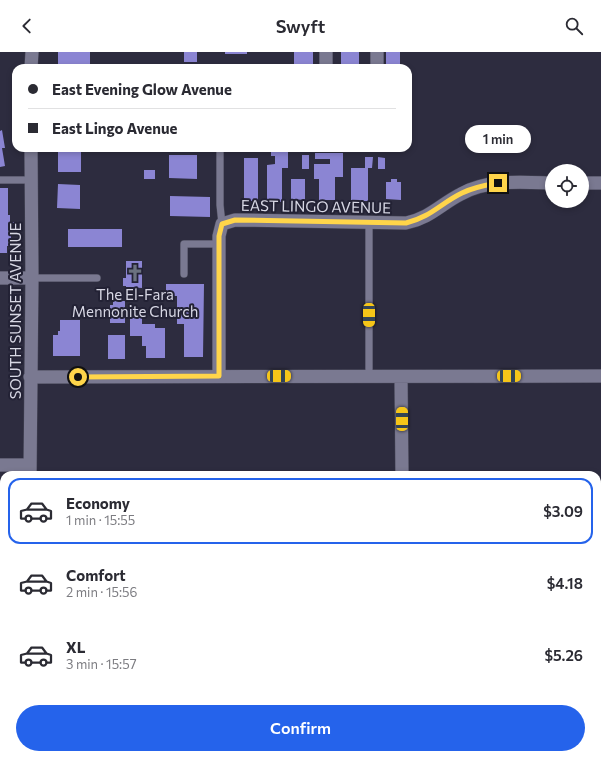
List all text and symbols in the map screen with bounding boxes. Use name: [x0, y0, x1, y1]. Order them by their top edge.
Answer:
icon: back: [16, 15, 38, 37]
text: Swyft: [276, 15, 325, 37]
icon: search: [563, 15, 585, 37]
text: East Evening Glow Avenue: [52, 80, 232, 98]
text: East Lingo Avenue: [52, 119, 177, 137]
callout: 1 min: [465, 125, 531, 153]
text: 1 min: [483, 131, 513, 147]
map controls: [545, 164, 589, 208]
button: locate: [545, 164, 589, 208]
route end: [489, 174, 507, 192]
street label: EAST LINGO AVENUE: [241, 196, 391, 216]
street label: SOUTH SUNSET AVENUE: [6, 223, 24, 399]
church icon: The El-Fara Mennonite Church: [125, 263, 145, 283]
place label: The El-Fara Mennonite Church: [72, 285, 198, 320]
car: [363, 303, 375, 327]
route start: [69, 368, 87, 386]
car: [267, 370, 291, 382]
car: [497, 370, 521, 382]
car: [396, 407, 408, 431]
icon: car: [18, 493, 54, 529]
text: Economy: [66, 494, 130, 512]
text: $3.09: [543, 502, 583, 520]
text: 1 min · 15:55: [66, 512, 135, 528]
icon: car: [18, 565, 54, 601]
text: Comfort: [66, 566, 126, 584]
text: $4.18: [547, 574, 583, 592]
text: 2 min · 15:56: [66, 584, 137, 600]
icon: car: [18, 637, 54, 673]
text: XL: [66, 638, 85, 656]
text: $5.26: [545, 646, 583, 664]
text: 3 min · 15:57: [66, 656, 137, 672]
button: Confirm: [16, 705, 585, 751]

